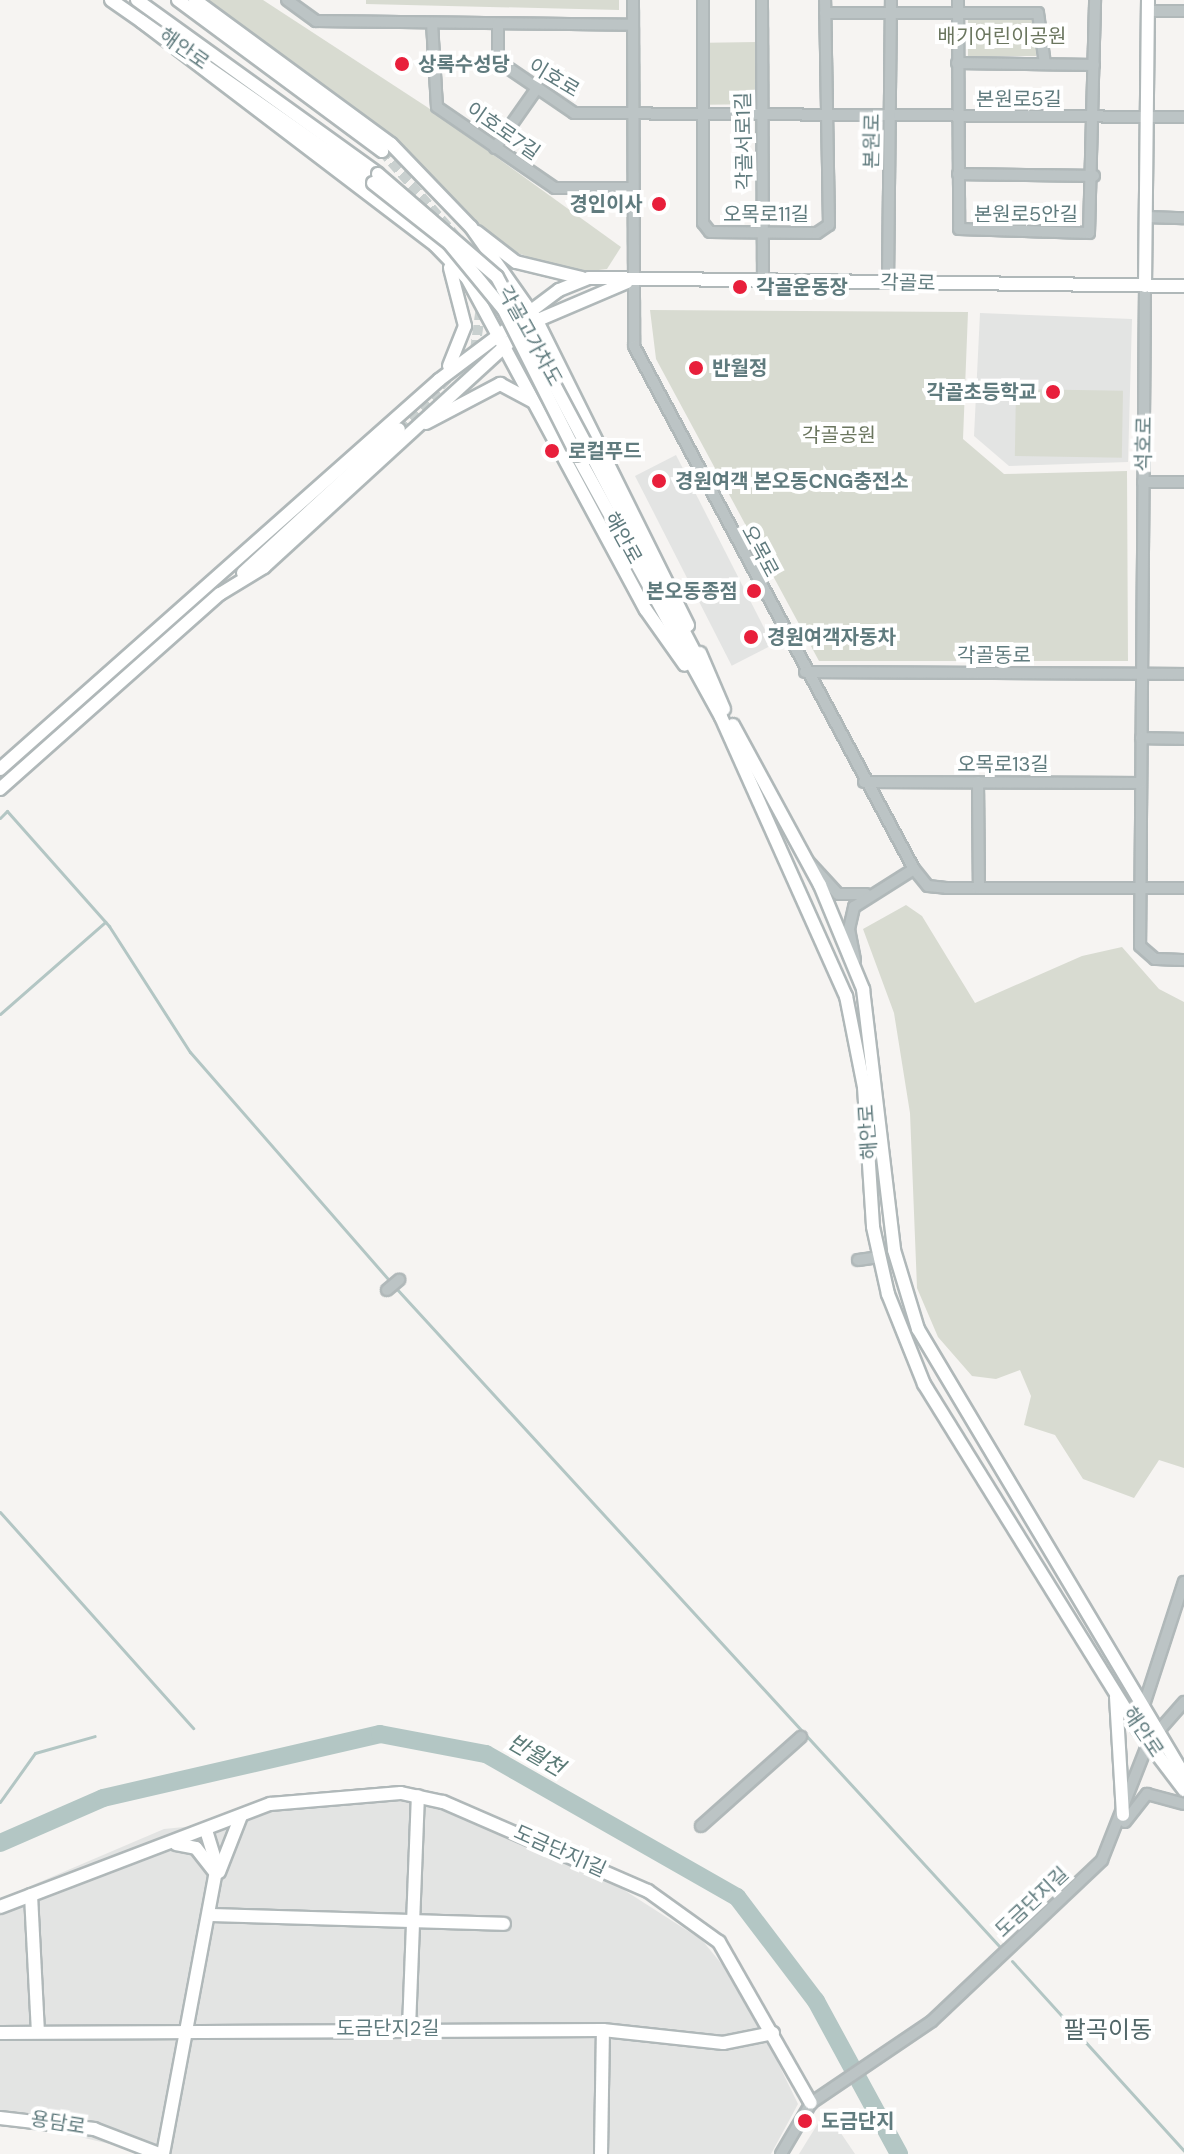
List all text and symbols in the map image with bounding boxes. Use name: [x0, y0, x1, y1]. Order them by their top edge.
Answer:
street label: 해안로: [155, 23, 213, 75]
park label: 배기어린이공원: [938, 24, 1066, 48]
place label: 상록수성당: [418, 52, 510, 76]
street label: 이호로: [524, 53, 584, 103]
marker: 상록수성당: [393, 55, 411, 73]
street label: 본원로5길: [976, 87, 1062, 111]
street label: 각골서로1길: [731, 92, 757, 190]
street label: 이호로7길: [462, 97, 544, 165]
street label: 본원로: [860, 113, 884, 169]
place label: 경인이사: [569, 192, 643, 216]
marker: 경인이사: [650, 195, 668, 213]
street label: 오목로11길: [723, 202, 809, 226]
street label: 본원로5안길: [974, 202, 1078, 226]
street label: 각골로: [880, 271, 936, 295]
place label: 각골운동장: [756, 275, 848, 299]
marker: 각골운동장: [731, 278, 749, 296]
street label: 각골고가차도: [493, 282, 567, 390]
place label: 반월정: [712, 356, 767, 380]
marker: 반월정: [687, 359, 705, 377]
place label: 각골초등학교: [927, 380, 1037, 404]
marker: 각골초등학교: [1044, 383, 1062, 401]
street label: 석호로: [1132, 416, 1156, 472]
park label: 각골공원: [802, 423, 876, 447]
place label: 로컬푸드: [568, 439, 642, 463]
marker: 로컬푸드: [543, 442, 561, 460]
place label: 경원여객 본오동CNG충전소: [675, 469, 909, 493]
marker: 경원여객 본오동CNG충전소: [650, 472, 668, 490]
street label: 해안로: [599, 508, 647, 568]
street label: 오목로: [736, 521, 784, 581]
place label: 본오동종점: [646, 579, 738, 603]
marker: 본오동종점: [745, 582, 763, 600]
place label: 경원여객자동차: [767, 625, 896, 649]
marker: 경원여객자동차: [742, 628, 760, 646]
street label: 각골동로: [957, 643, 1031, 667]
street label: 오목로13길: [957, 752, 1049, 776]
street label: 해안로: [854, 1104, 882, 1160]
street label: 해안로: [1118, 1702, 1168, 1762]
water label: 반월천: [503, 1728, 569, 1782]
street label: 도금단지1길: [510, 1820, 610, 1882]
street label: 도금단지길: [990, 1862, 1074, 1942]
street label: 도금단지2길: [336, 2016, 440, 2040]
district label: 팔곡이동: [1064, 2016, 1152, 2044]
street label: 용담로: [29, 2107, 87, 2139]
place label: 도금단지: [821, 2109, 895, 2133]
marker: 도금단지: [796, 2112, 814, 2130]

